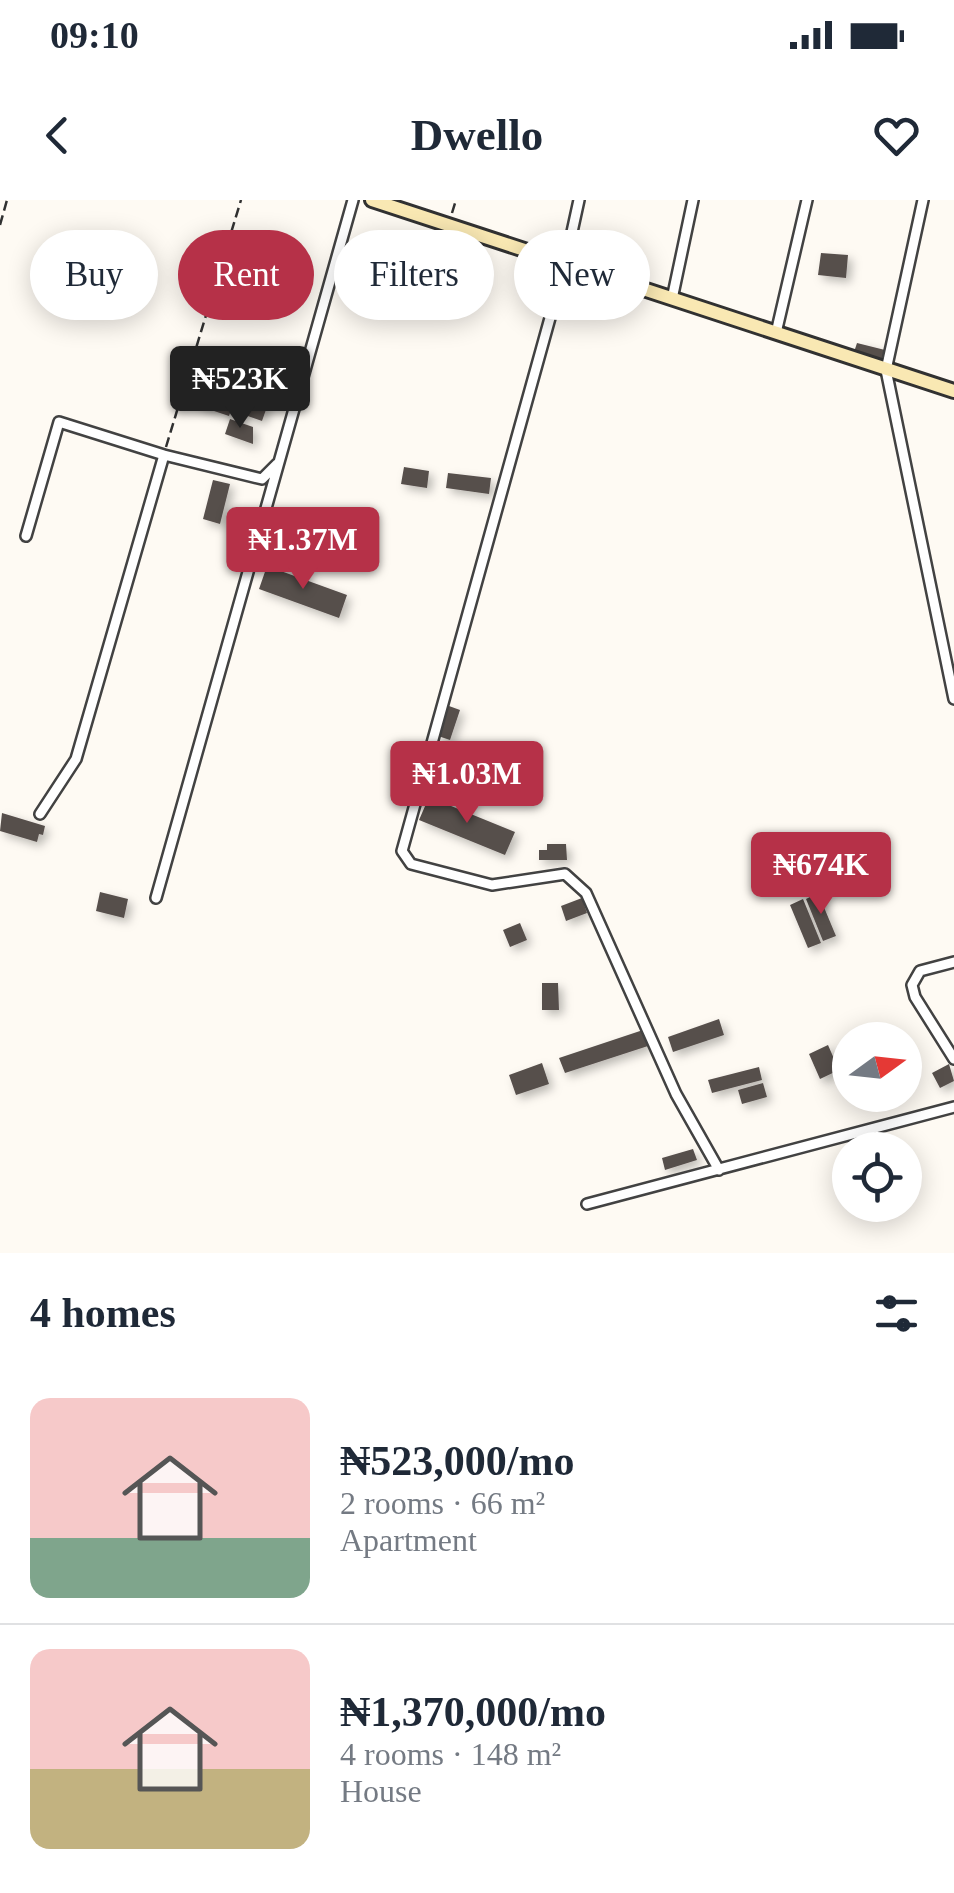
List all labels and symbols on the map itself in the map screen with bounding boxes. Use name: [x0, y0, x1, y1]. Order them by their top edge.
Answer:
pin: ₦523K: [170, 346, 310, 431]
pin: ₦1.37M: [222, 507, 384, 592]
pin: ₦1.03M: [386, 741, 548, 826]
pin: ₦674K: [751, 832, 891, 917]
north arrow: [832, 1022, 922, 1112]

